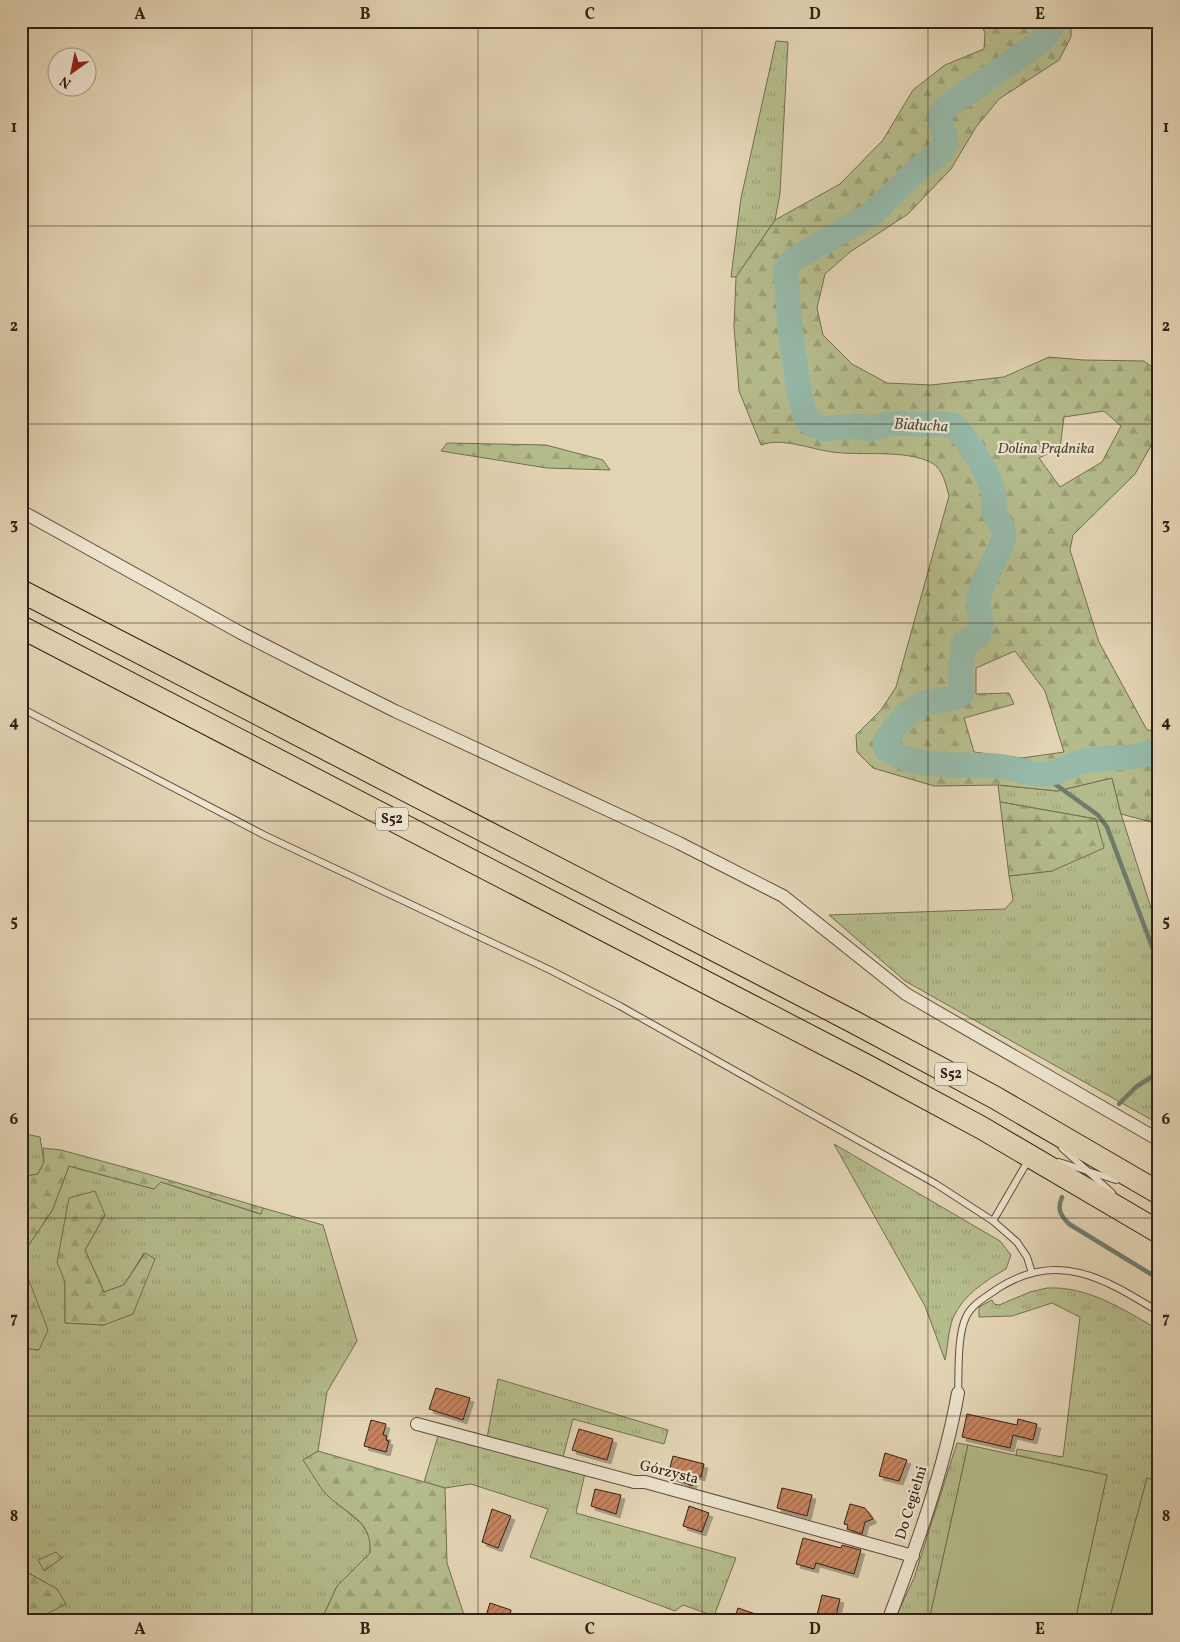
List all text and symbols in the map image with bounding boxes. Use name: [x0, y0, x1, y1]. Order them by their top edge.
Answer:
text: A: [134, 4, 146, 26]
text: B: [360, 4, 371, 26]
text: C: [585, 4, 595, 26]
text: D: [809, 4, 821, 26]
text: E: [1035, 4, 1045, 26]
north arrow: [48, 48, 98, 98]
text: N: [56, 71, 75, 92]
text: 1: [11, 117, 17, 139]
text: 1: [1163, 117, 1169, 139]
text: 2: [10, 316, 18, 338]
text: 2: [1162, 316, 1170, 338]
water label: Białucha: [893, 414, 949, 438]
park label: Dolina Prądnika: [998, 439, 1094, 460]
text: 3: [10, 514, 18, 536]
text: 3: [1162, 514, 1170, 536]
text: 4: [9, 712, 19, 734]
text: 4: [1161, 712, 1171, 734]
road number: S52: [376, 808, 408, 831]
text: 5: [10, 911, 18, 933]
text: 5: [1162, 911, 1170, 933]
road number: S52: [935, 1062, 967, 1086]
text: 6: [10, 1109, 19, 1131]
text: 6: [1162, 1109, 1171, 1131]
text: 7: [10, 1308, 18, 1330]
text: 7: [1162, 1308, 1170, 1330]
street label: Górzysta: [637, 1456, 701, 1490]
street label: Do Cegielni: [891, 1464, 933, 1542]
text: 8: [10, 1506, 18, 1528]
text: 8: [1162, 1506, 1170, 1528]
text: A: [134, 1619, 146, 1641]
text: B: [360, 1619, 371, 1641]
text: C: [585, 1619, 595, 1641]
text: D: [809, 1619, 821, 1641]
text: E: [1035, 1619, 1045, 1641]

